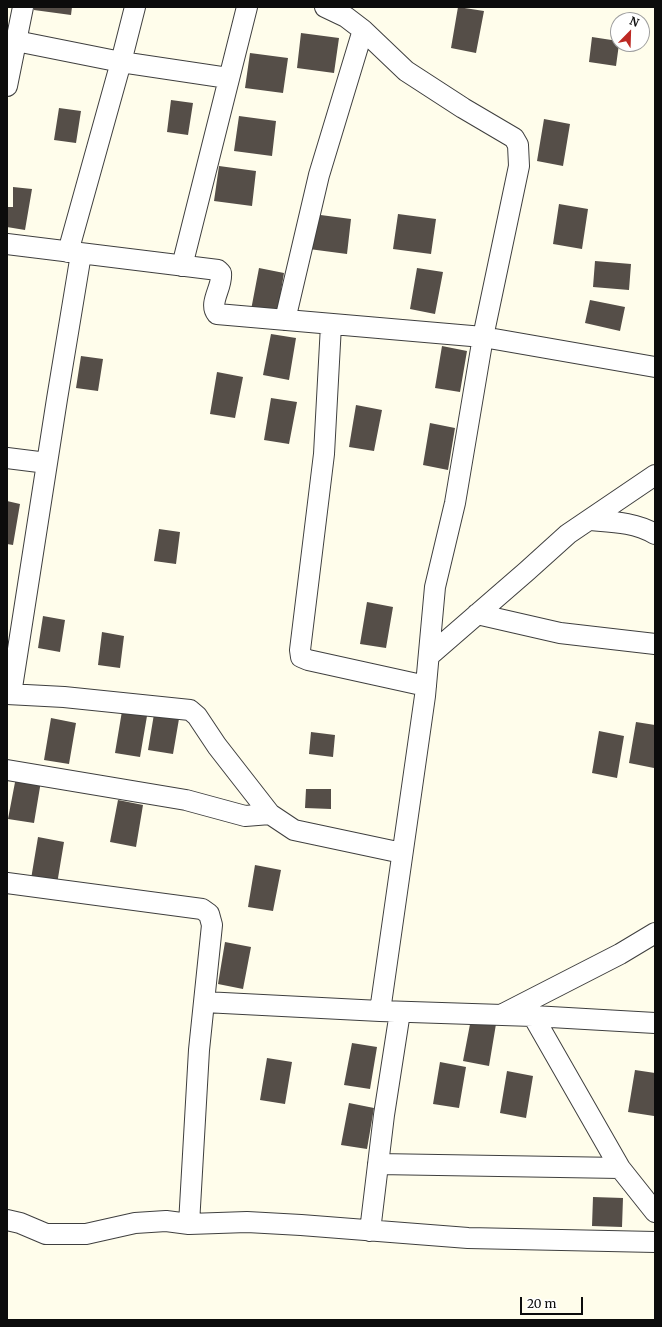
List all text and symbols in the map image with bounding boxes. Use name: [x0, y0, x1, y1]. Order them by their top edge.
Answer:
north arrow: [610, 12, 650, 52]
text: N: [628, 14, 641, 30]
scale bar: [522, 1289, 585, 1315]
text: 20 m: [527, 1296, 556, 1311]

